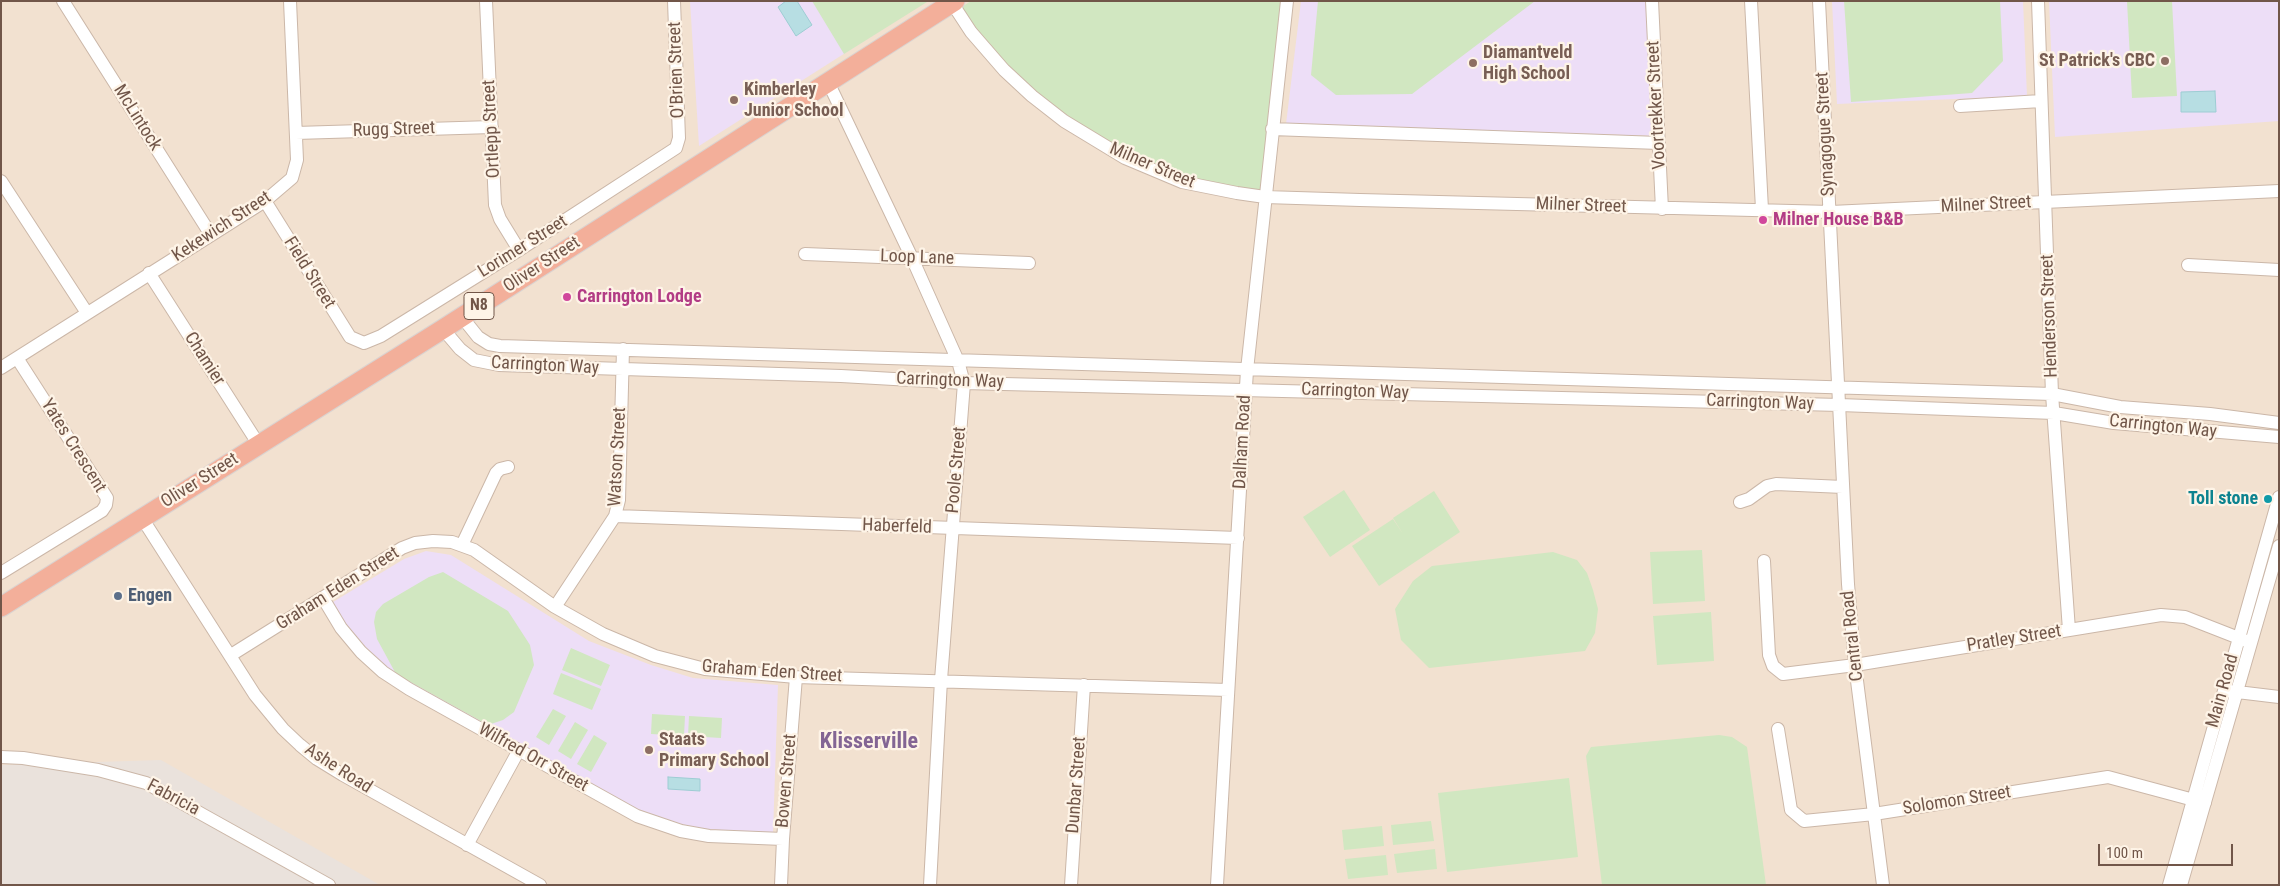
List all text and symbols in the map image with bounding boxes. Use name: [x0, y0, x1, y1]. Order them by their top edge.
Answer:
street label: O'Brien Street: [665, 21, 689, 119]
street label: Voortrekker Street: [1643, 40, 1671, 170]
place label: Diamantveld High School: [1483, 42, 1572, 84]
place label: St Patrick's CBC: [2039, 50, 2155, 72]
marker: St Patrick's CBC: [2159, 55, 2171, 67]
marker: Diamantveld High School: [1467, 57, 1479, 69]
street label: Synagogue Street: [1812, 71, 1840, 197]
street label: Ortlepp Street: [479, 79, 505, 179]
place label: Kimberley Junior School: [744, 79, 843, 122]
street label: McLintock: [108, 81, 166, 155]
marker: Kimberley Junior School: [728, 94, 740, 106]
street label: Rugg Street: [352, 118, 436, 142]
street label: Milner Street: [1106, 138, 1198, 194]
street label: Kekewich Street: [169, 187, 275, 267]
street label: Milner Street: [1940, 192, 2032, 218]
street label: Milner Street: [1535, 194, 1627, 218]
place label: Milner House B&B: [1773, 209, 1904, 231]
street label: Lorimer Street: [474, 211, 572, 283]
marker: Milner House B&B: [1757, 214, 1769, 226]
street label: Oliver Street: [500, 232, 584, 298]
street label: Field Street: [278, 233, 340, 313]
street label: Loop Lane: [880, 246, 954, 270]
street label: Henderson Street: [2037, 254, 2063, 378]
place label: Carrington Lodge: [577, 286, 701, 308]
marker: Carrington Lodge: [561, 291, 573, 303]
road number: N8: [464, 292, 494, 320]
street label: Chamier: [179, 328, 229, 390]
street label: Carrington Way: [491, 352, 599, 380]
street label: Carrington Way: [896, 368, 1004, 394]
street label: Carrington Way: [1301, 379, 1409, 405]
street label: Carrington Way: [1706, 390, 1814, 416]
street label: Dalham Road: [1230, 394, 1256, 490]
street label: Yates Crescent: [36, 395, 110, 497]
street label: Watson Street: [605, 407, 631, 507]
street label: Carrington Way: [2108, 411, 2218, 443]
street label: Poole Street: [942, 426, 972, 514]
street label: Oliver Street: [157, 449, 243, 513]
place label: Toll stone: [2188, 488, 2258, 510]
marker: Toll stone: [2262, 493, 2274, 505]
street label: Haberfeld: [862, 515, 932, 539]
street label: Graham Eden Street: [273, 543, 403, 635]
place label: Engen: [128, 585, 172, 607]
marker: Engen: [112, 590, 124, 602]
street label: Central Road: [1838, 590, 1868, 682]
street label: Pratley Street: [1965, 621, 2063, 657]
street label: Main Road: [2202, 652, 2244, 730]
street label: Graham Eden Street: [701, 656, 843, 688]
street label: Wilfred Orr Street: [474, 719, 592, 797]
place label: Staats Primary School: [659, 729, 769, 772]
district label: Klisserville: [820, 729, 918, 755]
street label: Bowen Street: [772, 733, 802, 829]
street label: Dunbar Street: [1063, 736, 1091, 834]
street label: Ashe Road: [300, 739, 376, 799]
marker: Staats Primary School: [643, 744, 655, 756]
street label: Fabricia: [143, 775, 203, 821]
street label: Solomon Street: [1901, 782, 2013, 820]
scale bar: [2100, 834, 2235, 866]
text: 100 m: [2106, 844, 2143, 862]

